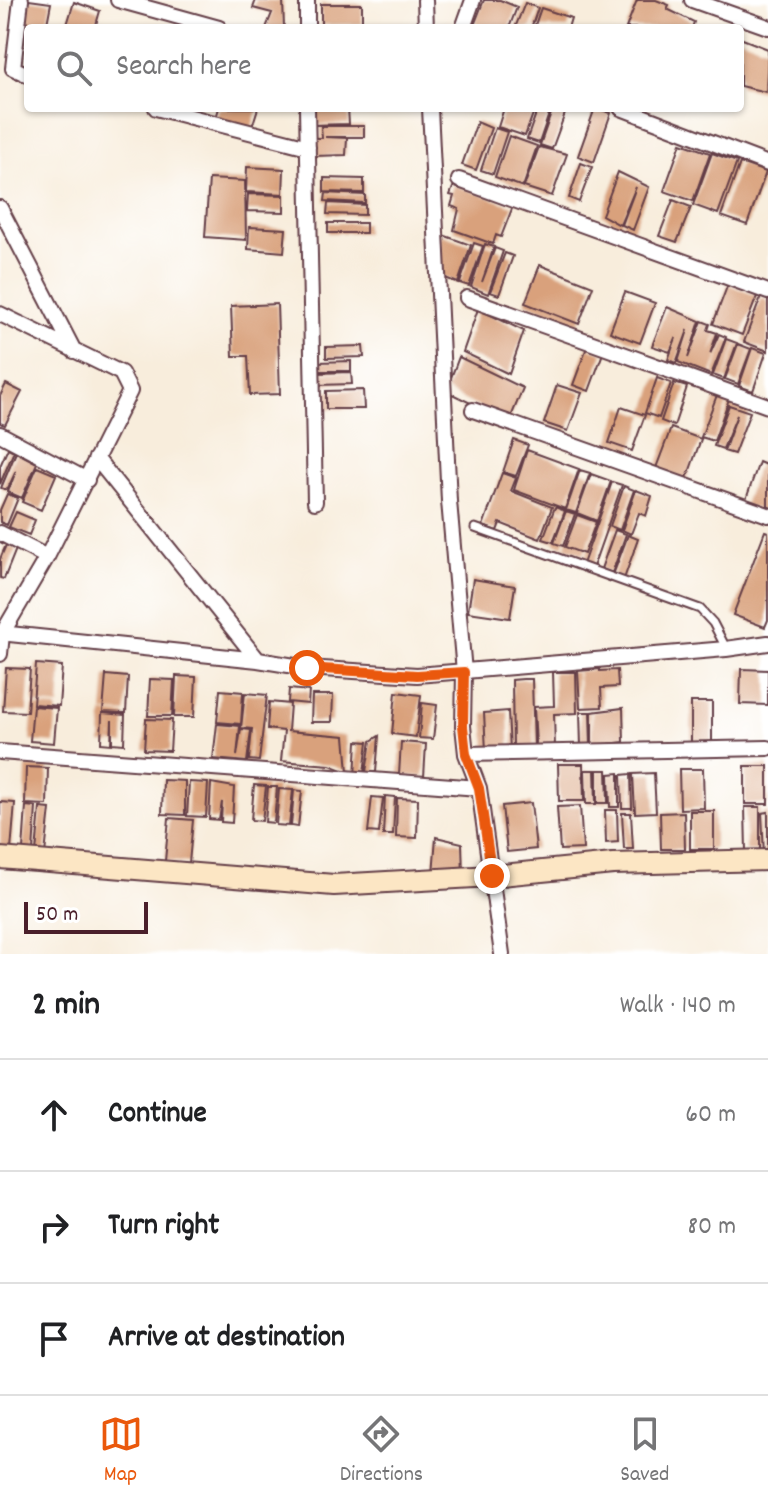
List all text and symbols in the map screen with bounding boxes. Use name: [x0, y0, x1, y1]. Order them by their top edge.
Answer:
search box: [24, 24, 744, 112]
icon: search: [52, 46, 96, 90]
text: Search here: [116, 47, 252, 90]
route start: [289, 650, 325, 686]
route end: [474, 858, 510, 894]
scale bar: [24, 898, 148, 934]
text: 50 m: [36, 900, 78, 931]
text: 2 min: [32, 982, 100, 1031]
text: Walk · 140 m: [620, 988, 736, 1025]
icon: ahead: [32, 1093, 76, 1137]
text: Continue: [108, 1094, 207, 1137]
text: 60 m: [685, 1097, 736, 1134]
icon: right: [32, 1205, 76, 1249]
text: Turn right: [108, 1206, 219, 1249]
text: 80 m: [688, 1209, 736, 1246]
icon: arrive: [32, 1317, 76, 1361]
text: Arrive at destination: [108, 1318, 345, 1361]
tab: Map: [99, 1412, 143, 1491]
tab: Directions: [340, 1412, 423, 1491]
tab: Saved: [620, 1412, 669, 1491]

